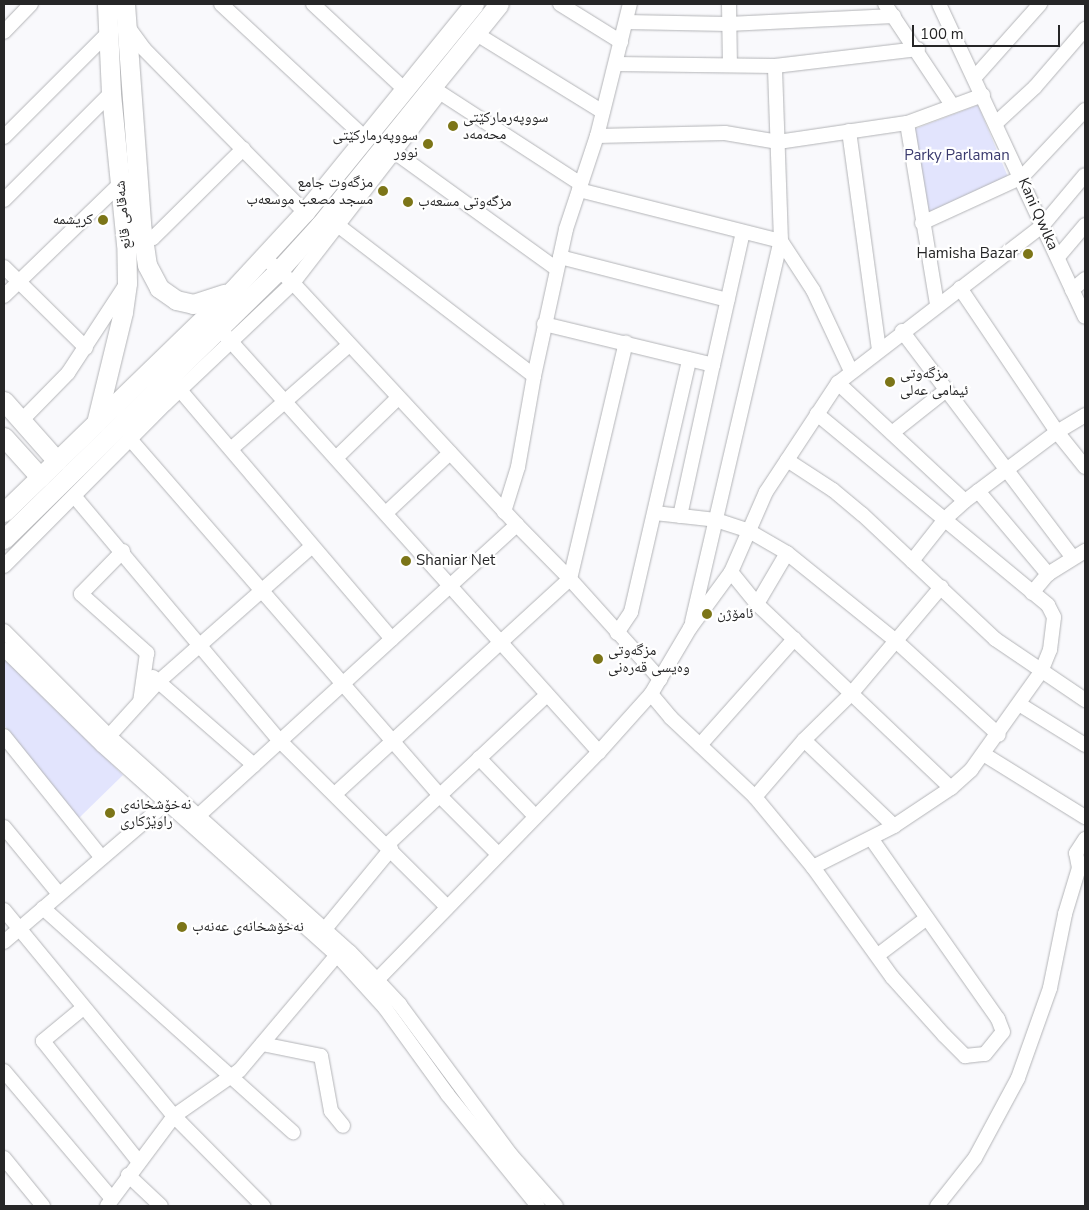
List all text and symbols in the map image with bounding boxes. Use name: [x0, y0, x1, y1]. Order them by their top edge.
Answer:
scale bar: [914, 15, 1062, 47]
text: 100 m: [920, 24, 964, 44]
place label: سووپەرمارکێتی محەمەد: [463, 108, 548, 143]
marker: سووپەرمارکێتی محەمەد: [447, 120, 459, 132]
place label: سووپەرمارکێتی نوور: [333, 126, 418, 161]
marker: سووپەرمارکێتی نوور: [422, 138, 434, 150]
park label: Parky Parlaman: [904, 147, 1010, 165]
place label: مزگەوت جامع مسجد مصعب موسعەب: [246, 173, 373, 208]
street label: Kani Qwlka: [1014, 175, 1062, 253]
street label: شەقامی قانع: [111, 180, 135, 250]
marker: مزگەوت جامع مسجد مصعب موسعەب: [377, 185, 389, 197]
place label: مزگەوتی مسعەب: [418, 193, 512, 211]
marker: مزگەوتی مسعەب: [402, 196, 414, 208]
place label: کریشمە: [53, 211, 93, 229]
marker: کریشمە: [97, 214, 109, 226]
place label: Hamisha Bazar: [916, 245, 1018, 263]
marker: Hamisha Bazar: [1022, 248, 1034, 260]
place label: مزگەوتی ئیمامی عەلی: [900, 364, 968, 399]
marker: مزگەوتی ئیمامی عەلی: [884, 376, 896, 388]
place label: Shaniar Net: [416, 552, 495, 570]
marker: Shaniar Net: [400, 555, 412, 567]
place label: ئامۆژن: [717, 605, 753, 623]
marker: ئامۆژن: [701, 608, 713, 620]
place label: مزگەوتی وەیسی قەرەنی: [608, 641, 690, 676]
marker: مزگەوتی وەیسی قەرەنی: [592, 653, 604, 665]
place label: نەخۆشخانەی راوێژکاری: [120, 795, 191, 830]
marker: نەخۆشخانەی راوێژکاری: [104, 807, 116, 819]
place label: نەخۆشخانەی عەنەب: [192, 918, 304, 936]
marker: نەخۆشخانەی عەنەب: [176, 921, 188, 933]

